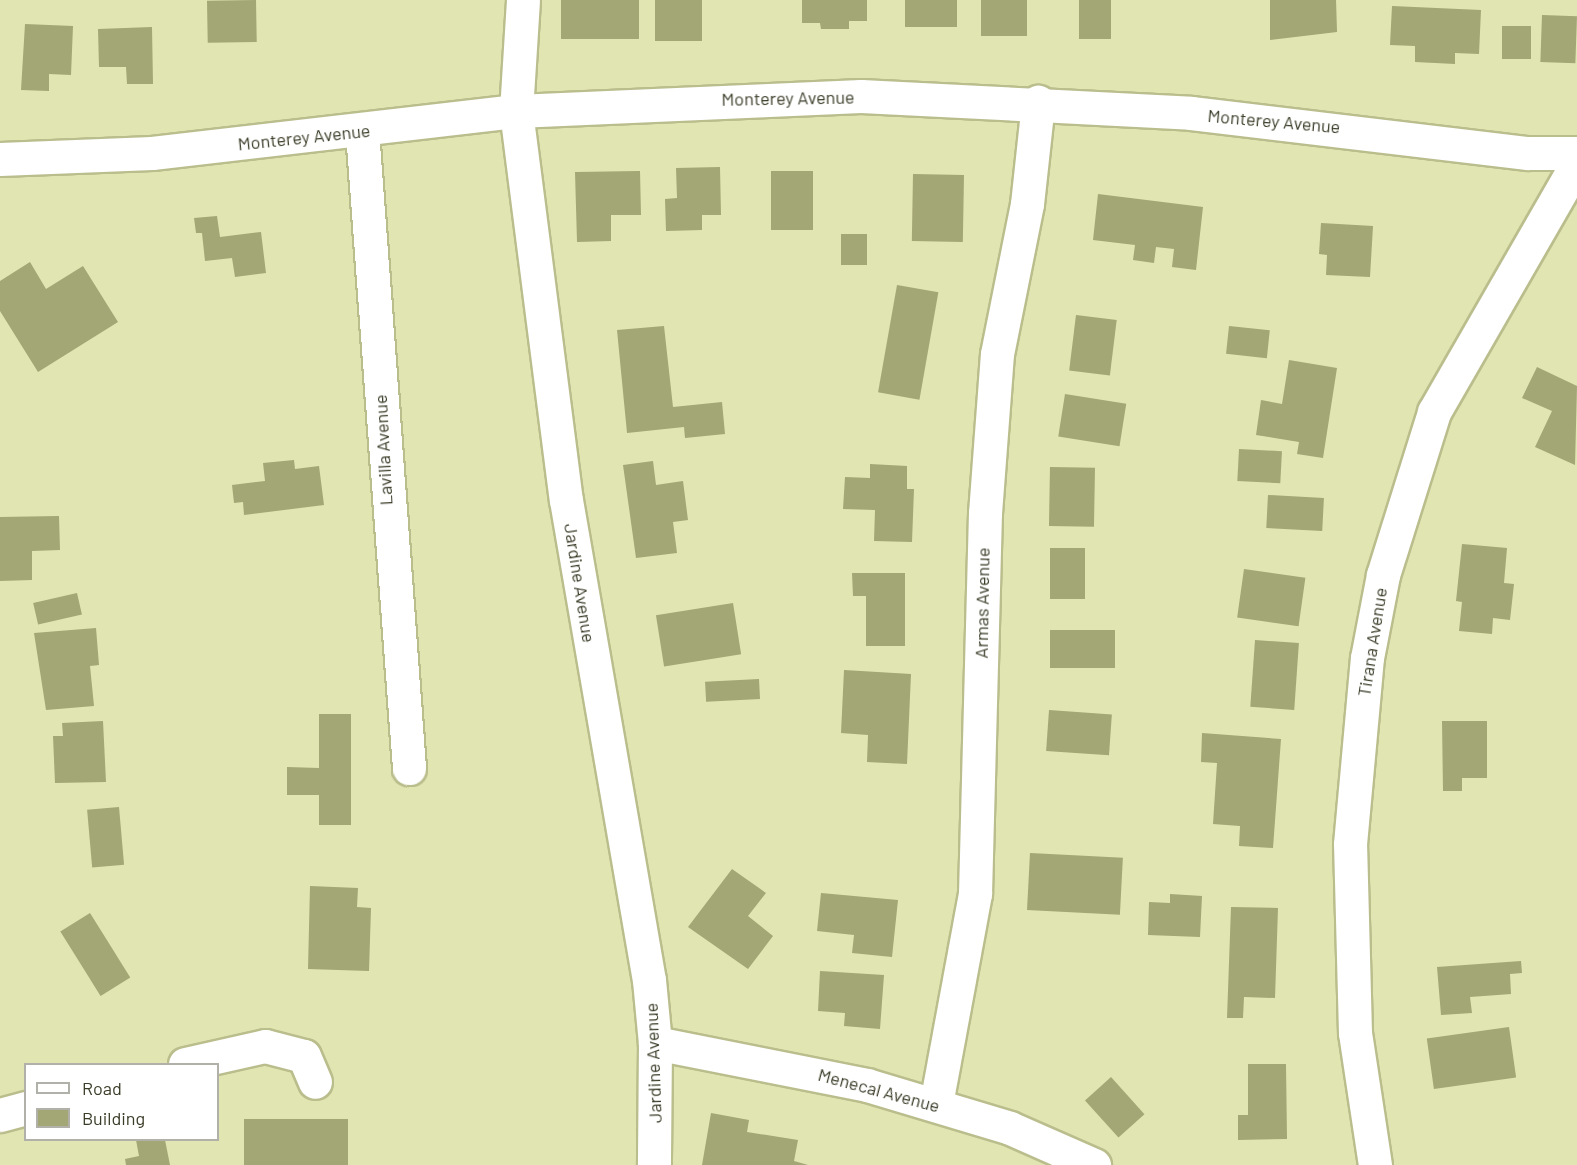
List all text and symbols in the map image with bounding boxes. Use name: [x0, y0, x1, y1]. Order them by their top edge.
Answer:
street label: Monterey Avenue: [721, 86, 855, 110]
street label: Monterey Avenue: [1207, 104, 1341, 138]
street label: Monterey Avenue: [237, 119, 371, 155]
street label: Lavilla Avenue: [369, 394, 397, 506]
street label: Jardine Avenue: [560, 522, 600, 644]
street label: Armas Avenue: [970, 547, 994, 659]
street label: Tirana Avenue: [1353, 586, 1391, 698]
street label: Jardine Avenue: [640, 1002, 666, 1124]
legend: [24, 1063, 219, 1141]
street label: Menecal Avenue: [816, 1063, 942, 1117]
text: Road: [82, 1077, 122, 1099]
text: Building: [82, 1107, 145, 1129]

